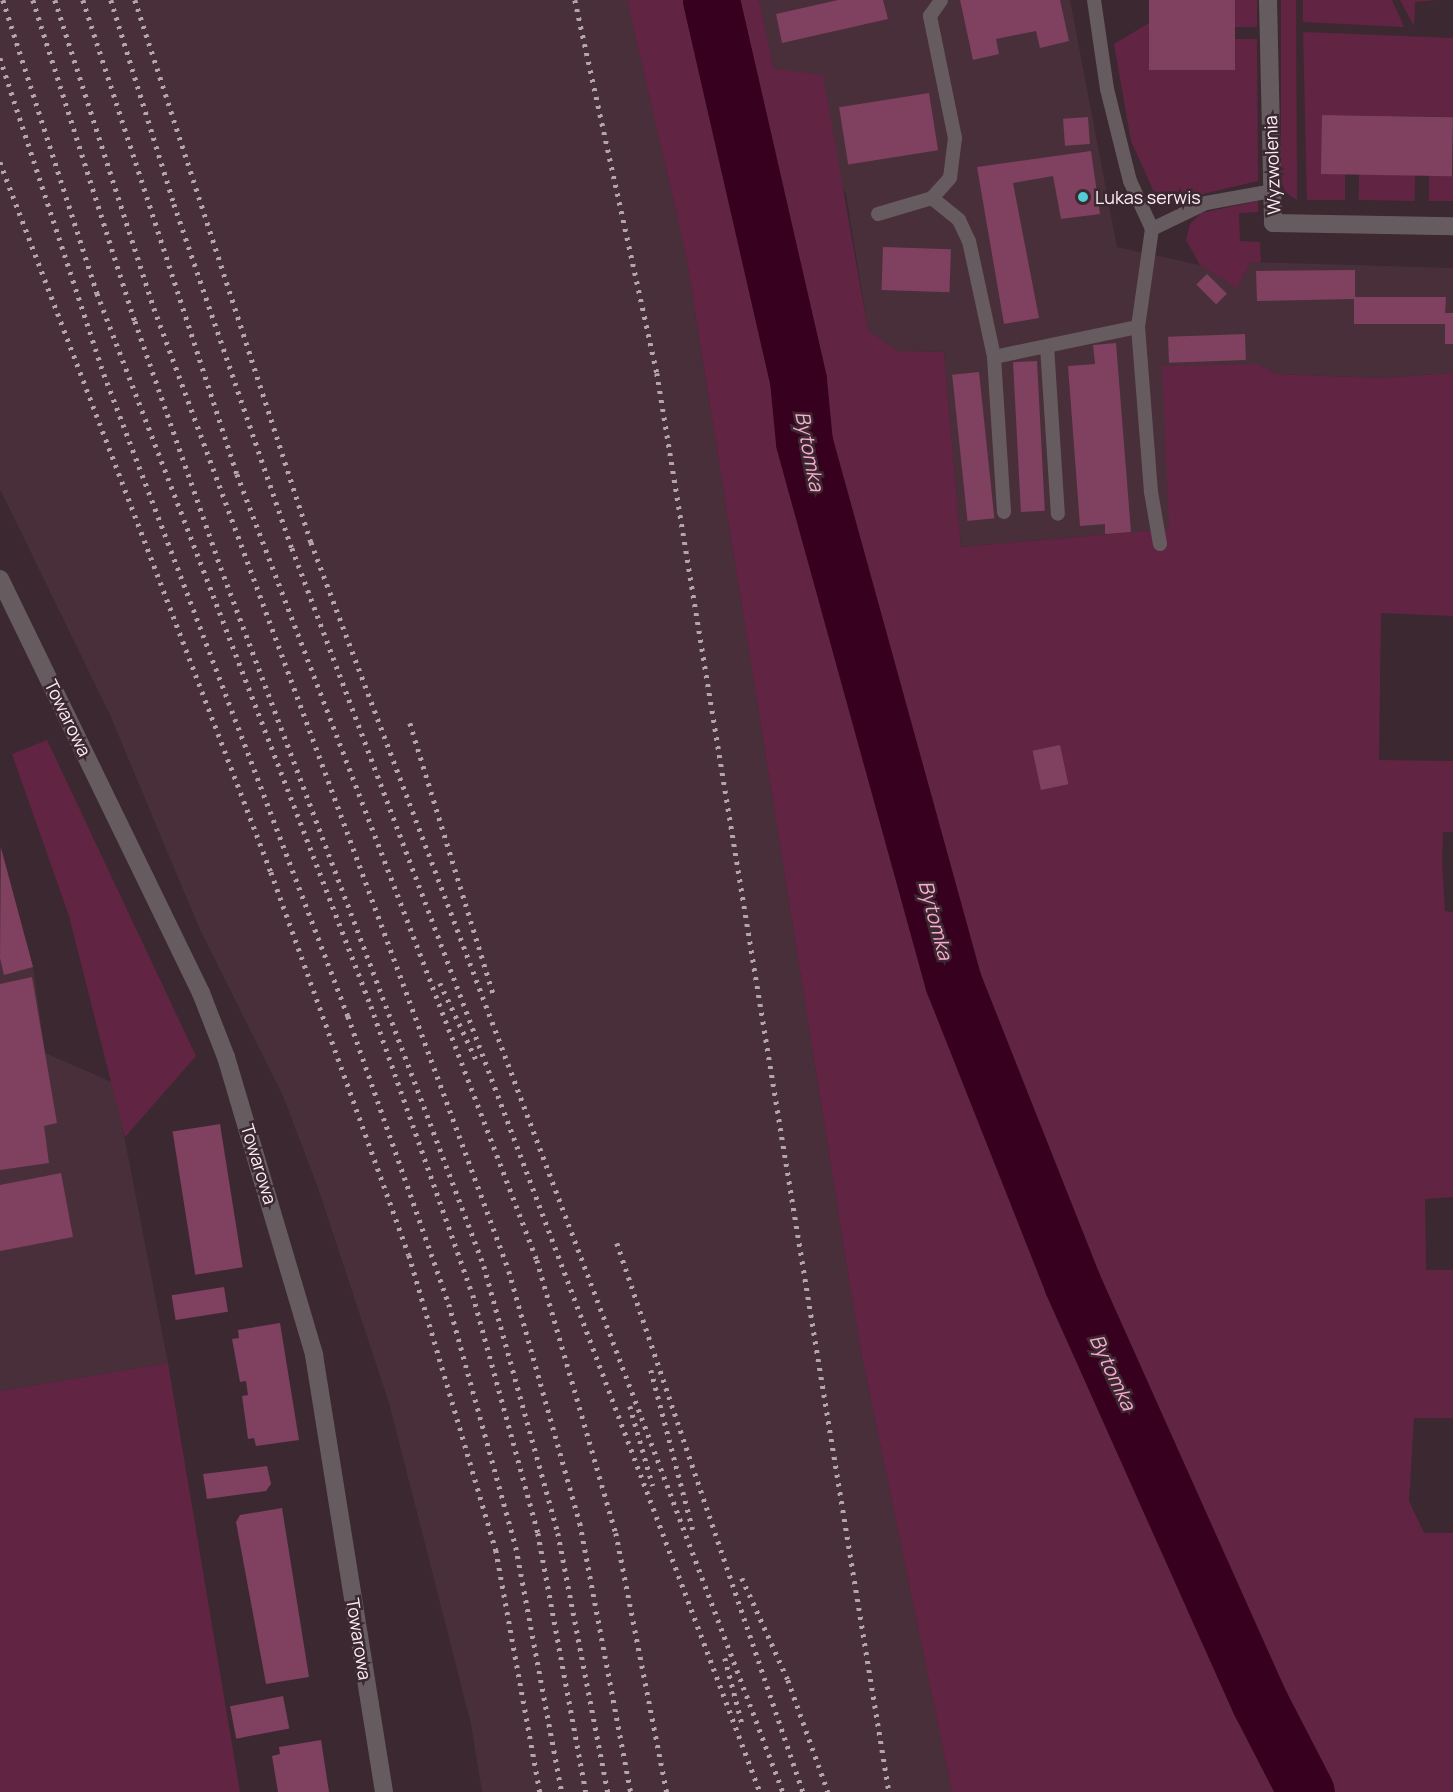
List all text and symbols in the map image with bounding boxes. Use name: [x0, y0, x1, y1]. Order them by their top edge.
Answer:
street label: Wyzwolenia: [1259, 115, 1285, 215]
place label: Lukas serwis: [1095, 186, 1201, 208]
marker: Lukas serwis: [1076, 190, 1090, 204]
water label: Bytomka: [790, 409, 830, 493]
street label: Towarowa: [40, 676, 96, 760]
water label: Bytomka: [914, 878, 958, 962]
street label: Towarowa: [237, 1121, 281, 1207]
water label: Bytomka: [1085, 1330, 1141, 1414]
street label: Towarowa: [342, 1596, 376, 1682]

